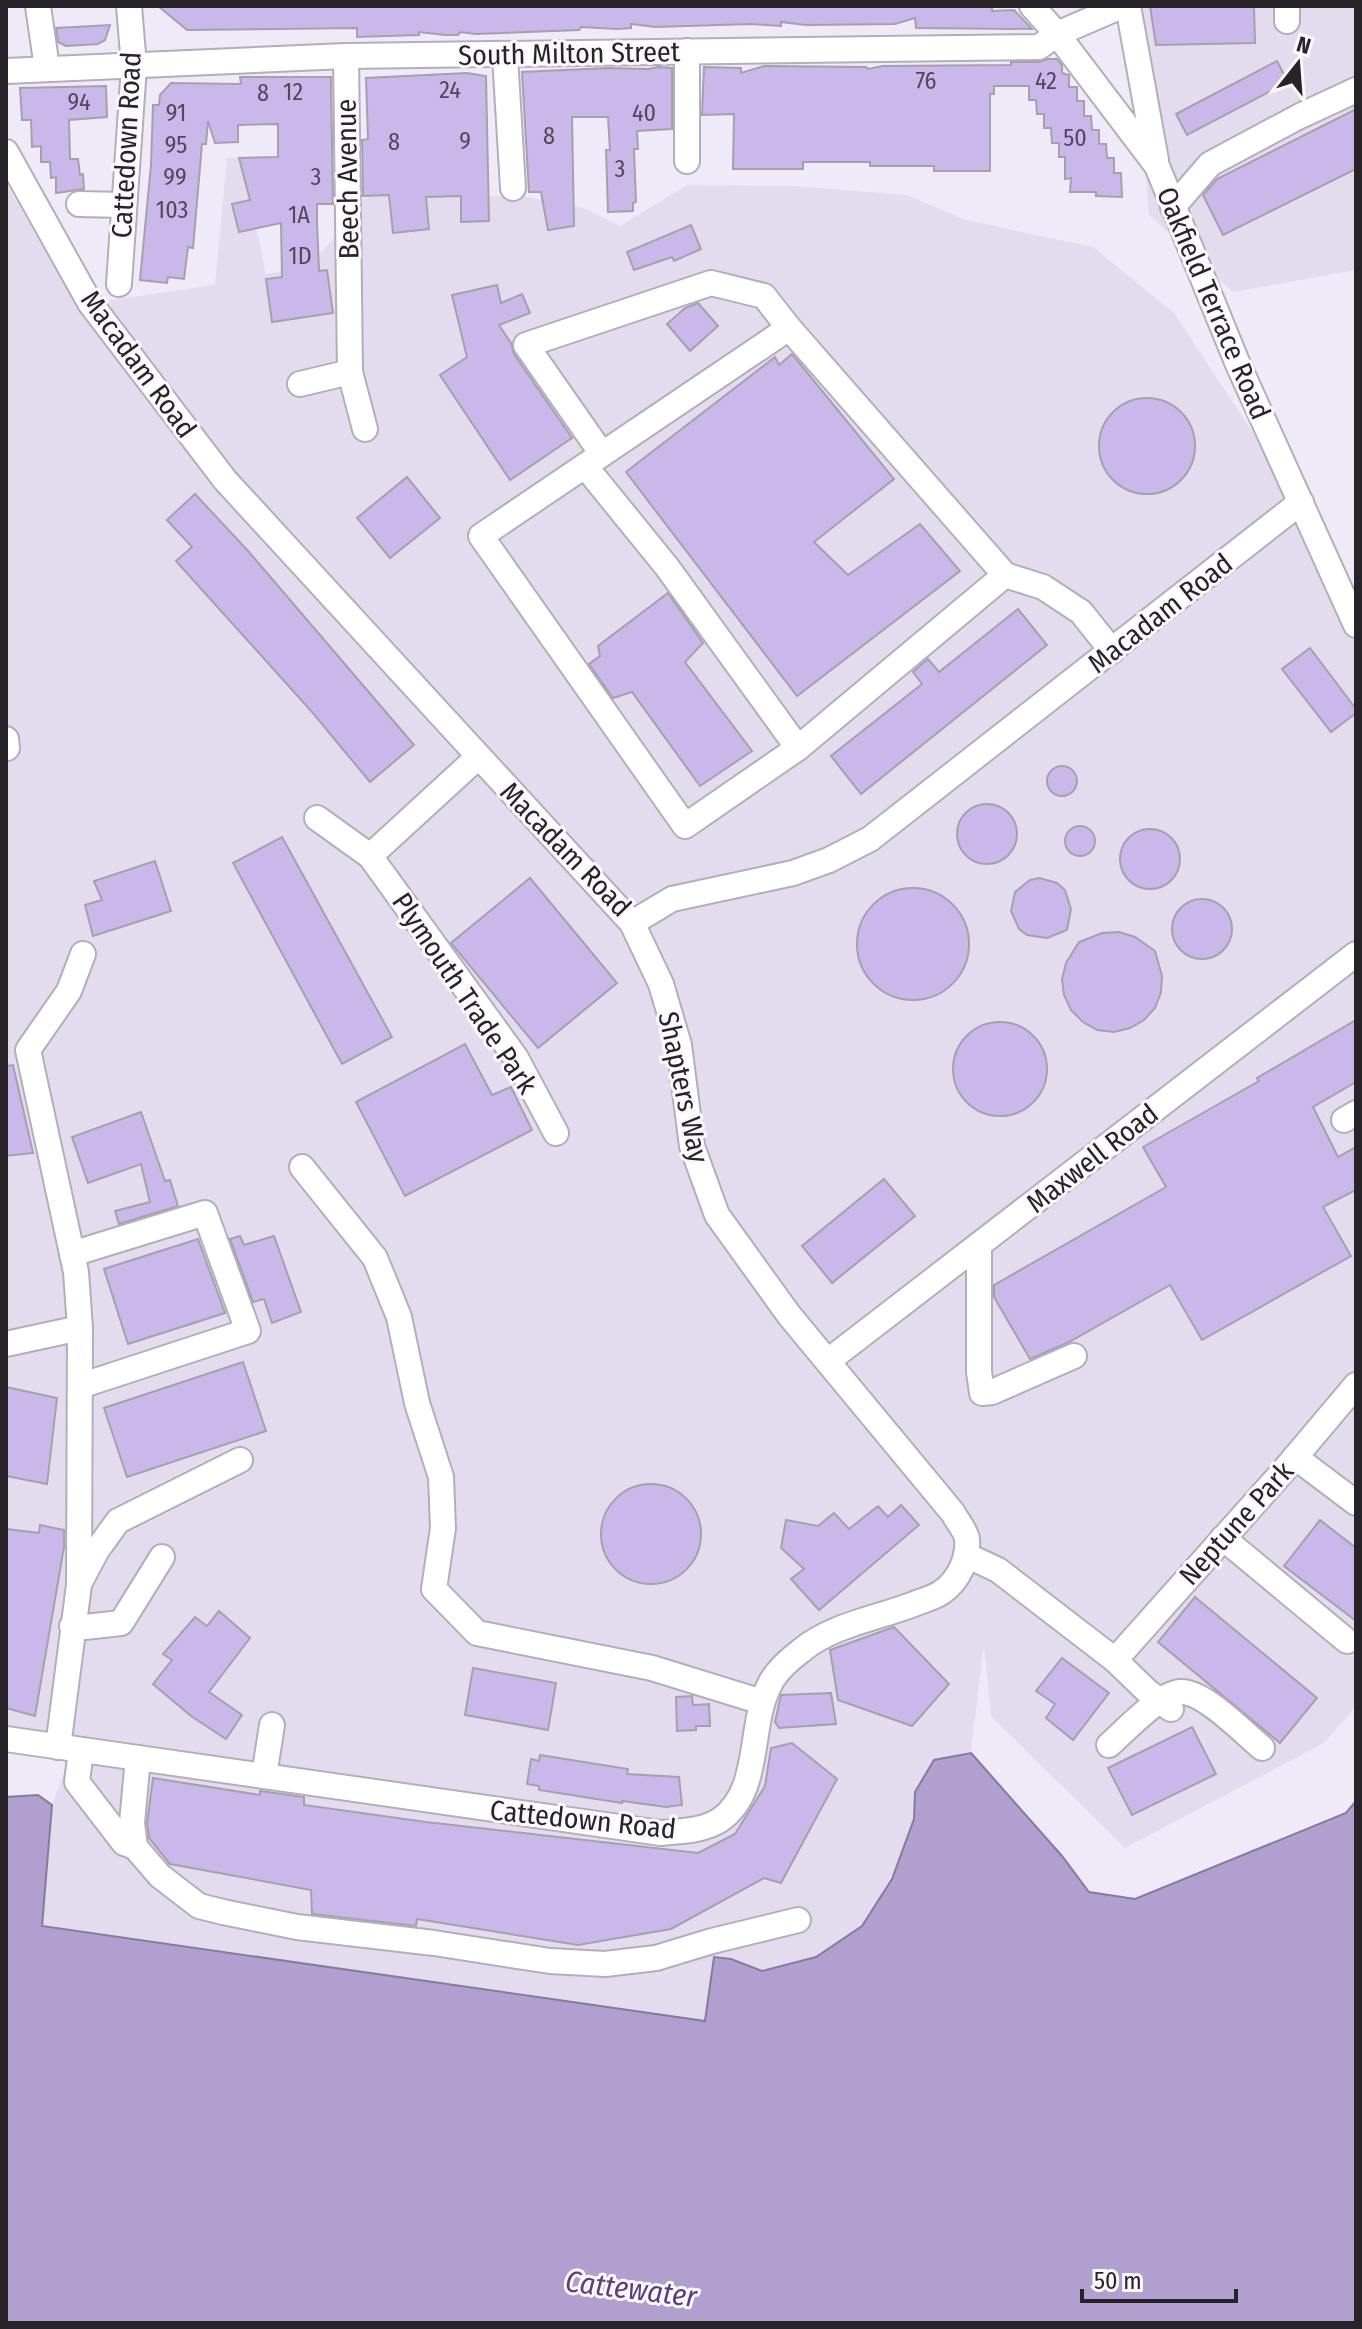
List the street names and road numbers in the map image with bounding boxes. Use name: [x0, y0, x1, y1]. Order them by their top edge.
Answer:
street label: South Milton Street: [458, 35, 681, 72]
street label: Cattedown Road: [105, 51, 148, 239]
street label: Beech Avenue: [330, 98, 365, 259]
street label: Oakfield Terrace Road: [1150, 182, 1277, 424]
street label: Macadam Road: [74, 284, 203, 444]
street label: Macadam Road: [1082, 547, 1239, 680]
street label: Macadam Road: [493, 775, 638, 923]
street label: Plymouth Trade Park: [385, 887, 545, 1101]
street label: Shapters Way: [651, 1009, 716, 1166]
street label: Maxwell Road: [1020, 1097, 1165, 1220]
street label: Neptune Park: [1172, 1454, 1301, 1592]
street label: Cattedown Road: [488, 1793, 678, 1846]

